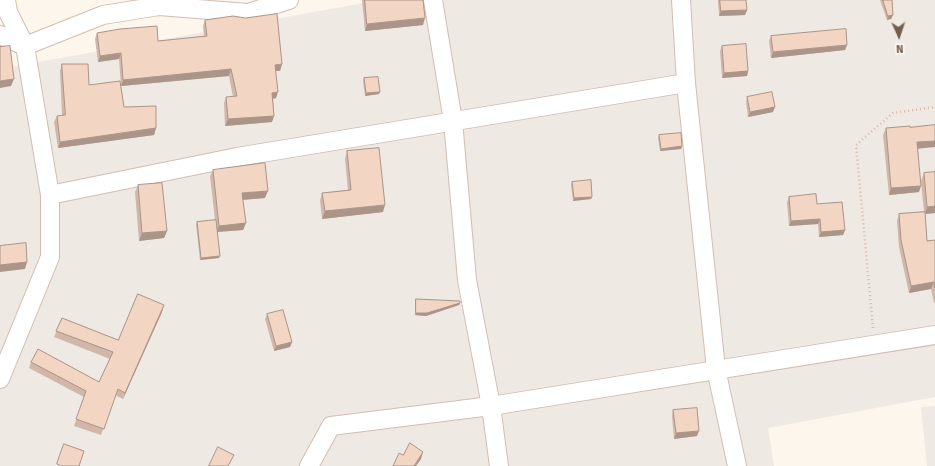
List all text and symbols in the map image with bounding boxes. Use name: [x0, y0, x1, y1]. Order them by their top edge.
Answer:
north arrow: [879, 16, 919, 56]
text: N: [896, 42, 904, 55]

